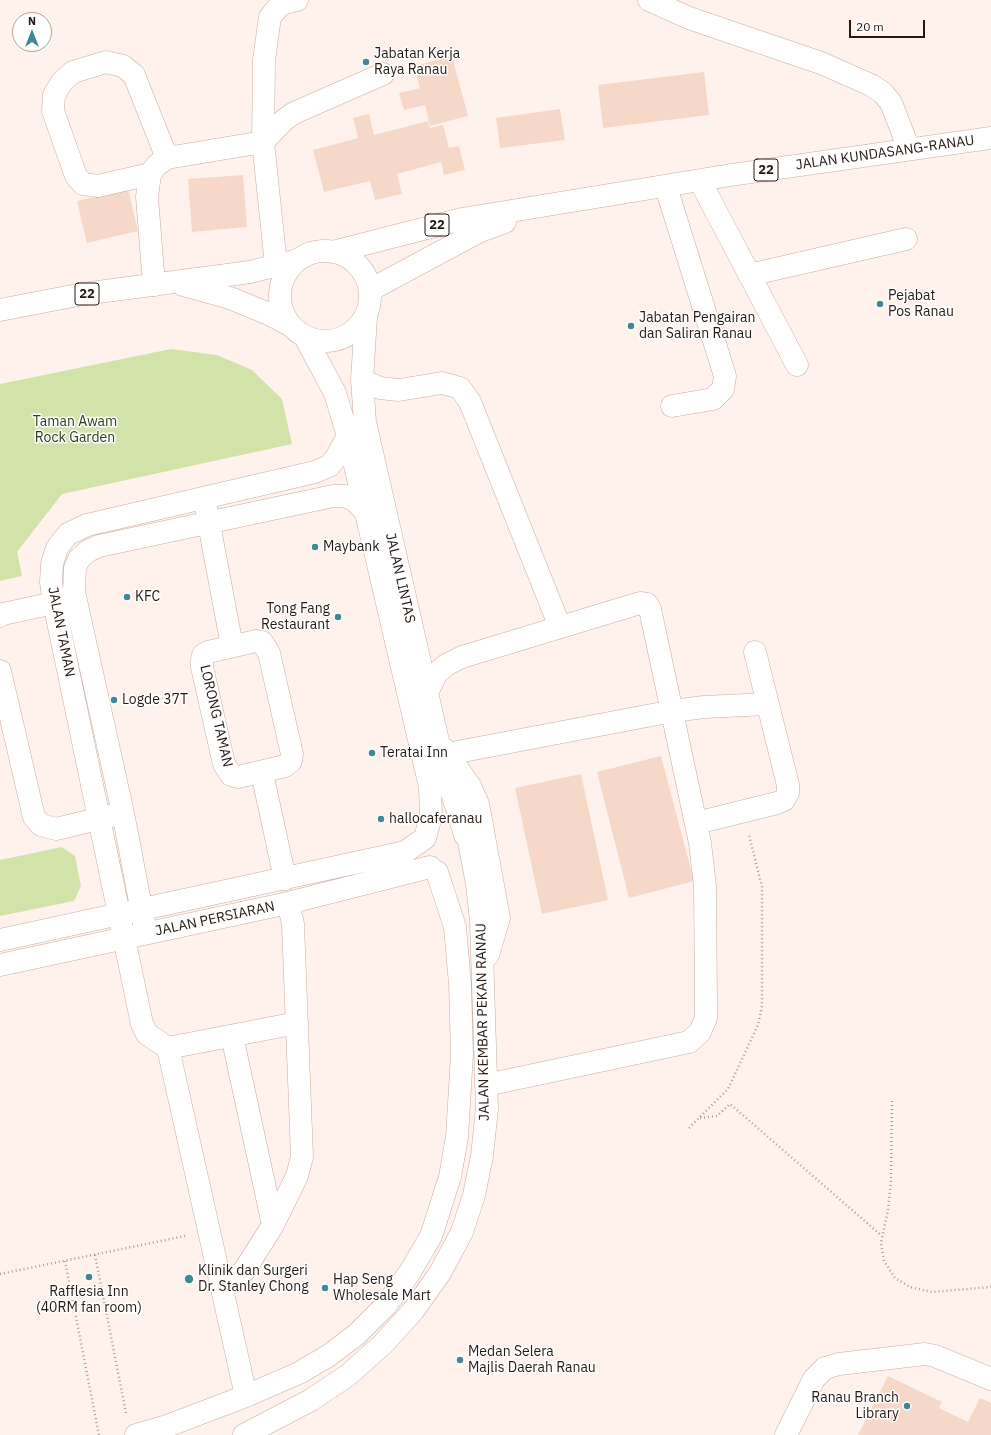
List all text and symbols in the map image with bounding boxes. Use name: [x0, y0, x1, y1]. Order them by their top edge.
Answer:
north arrow: [12, 12, 52, 52]
scale bar: [851, 12, 927, 38]
text: N: [28, 14, 36, 28]
text: 20 m: [856, 19, 884, 34]
place label: Jabatan Kerja Raya Ranau: [374, 46, 460, 78]
marker: Jabatan Kerja Raya Ranau: [361, 57, 371, 67]
street label: JALAN KUNDASANG-RANAU: [794, 132, 976, 174]
road number: 22: [754, 159, 778, 181]
road number: 22: [425, 214, 449, 236]
road number: 22: [75, 283, 99, 305]
place label: Pejabat Pos Ranau: [888, 288, 954, 320]
marker: Pejabat Pos Ranau: [875, 299, 885, 309]
place label: Jabatan Pengairan dan Saliran Ranau: [639, 310, 756, 342]
marker: Jabatan Pengairan dan Saliran Ranau: [626, 321, 636, 331]
park label: Taman Awam Rock Garden: [33, 414, 117, 446]
street label: JALAN LINTAS: [381, 531, 419, 625]
place label: Maybank: [323, 539, 380, 555]
marker: Maybank: [310, 542, 320, 552]
street label: JALAN TAMAN: [44, 585, 78, 679]
place label: KFC: [135, 589, 160, 605]
marker: KFC: [122, 592, 132, 602]
place label: Tong Fang Restaurant: [261, 601, 330, 634]
marker: Tong Fang Restaurant: [333, 612, 343, 622]
street label: LORONG TAMAN: [196, 663, 236, 769]
place label: Logde 37T: [122, 692, 188, 708]
marker: Logde 37T: [109, 695, 119, 705]
place label: Teratai Inn: [380, 745, 448, 761]
marker: Teratai Inn: [367, 748, 377, 758]
place label: hallocaferanau: [389, 811, 482, 827]
marker: hallocaferanau: [376, 814, 386, 824]
street label: JALAN PERSIARAN: [154, 898, 276, 940]
street label: JALAN KEMBAR PEKAN RANAU: [473, 923, 493, 1121]
place label: Klinik dan Surgeri Dr. Stanley Chong: [198, 1263, 309, 1296]
marker: Rafflesia Inn (40RM fan room): [84, 1272, 94, 1282]
place label: Hap Seng Wholesale Mart: [333, 1272, 431, 1304]
marker: Klinik dan Surgeri Dr. Stanley Chong: [183, 1273, 195, 1285]
marker: Hap Seng Wholesale Mart: [320, 1283, 330, 1293]
place label: Rafflesia Inn (40RM fan room): [36, 1284, 142, 1316]
place label: Medan Selera Majlis Daerah Ranau: [468, 1344, 596, 1376]
marker: Medan Selera Majlis Daerah Ranau: [455, 1355, 465, 1365]
place label: Ranau Branch Library: [811, 1390, 899, 1422]
marker: Ranau Branch Library: [902, 1401, 912, 1411]

